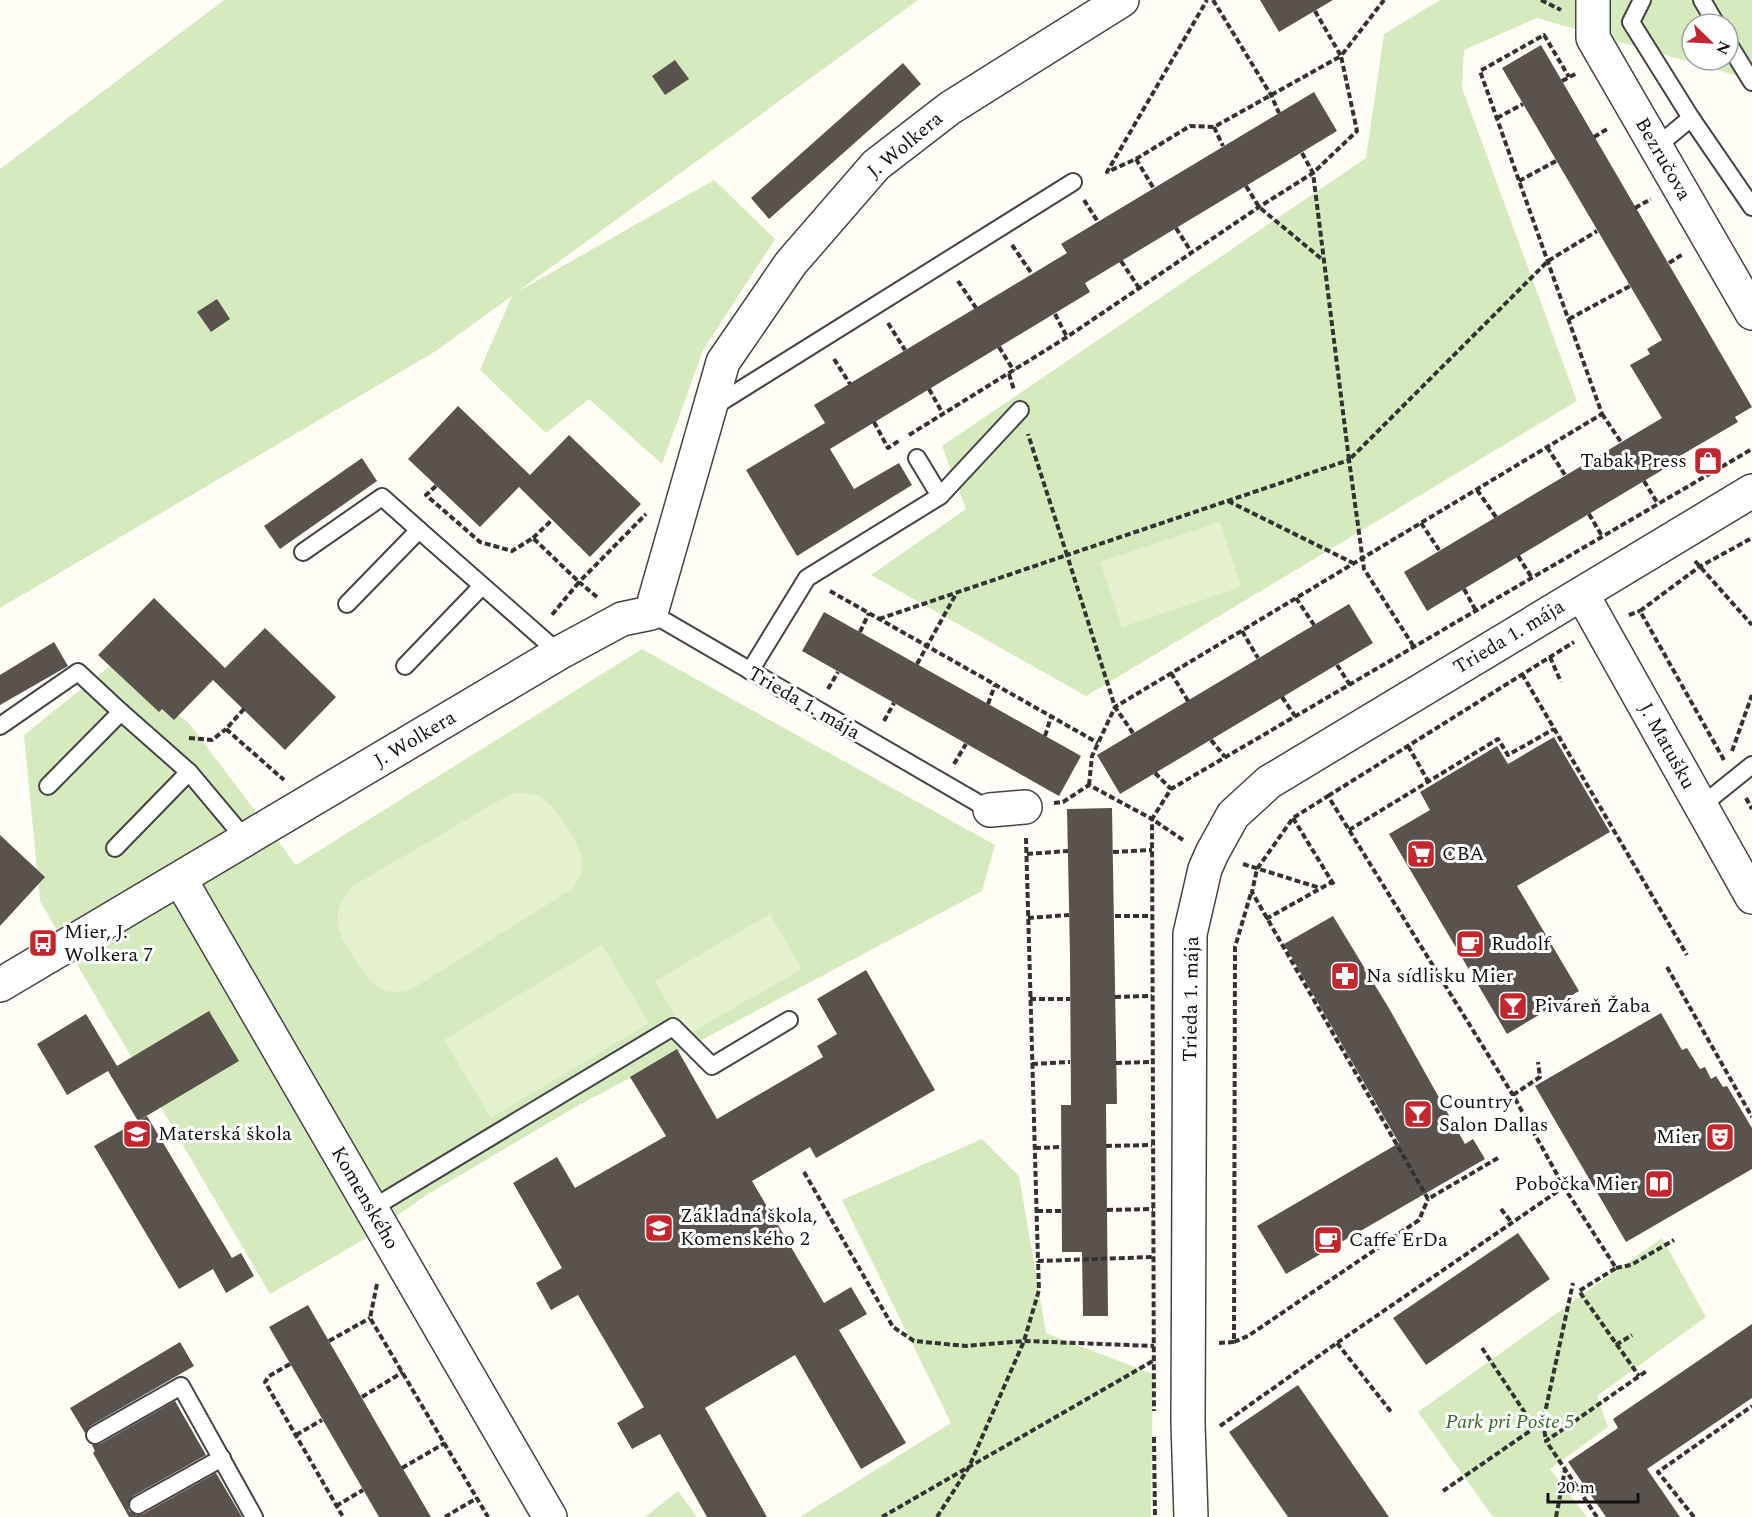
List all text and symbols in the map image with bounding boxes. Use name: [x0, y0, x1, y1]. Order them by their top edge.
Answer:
north arrow: [1680, 12, 1740, 72]
text: N: [1709, 37, 1736, 59]
street label: J. Wolkera: [860, 104, 950, 186]
street label: Bezručova: [1627, 112, 1699, 206]
shop icon: Tabak Press: [1692, 445, 1724, 477]
place label: Tabak Press: [1580, 446, 1687, 476]
street label: Trieda 1. mája: [1447, 592, 1571, 682]
street label: Trieda 1. mája: [742, 659, 866, 748]
street label: J. Matušku: [1631, 697, 1703, 795]
street label: J. Wolkera: [368, 703, 462, 775]
supermarket icon: CBA: [1405, 838, 1437, 870]
place label: CBA: [1442, 839, 1484, 869]
place label: Mier, J. Wolkera 7: [64, 917, 153, 970]
bus stop icon: Mier, J. Wolkera 7: [27, 927, 59, 959]
cafe icon: Rudolf: [1454, 928, 1486, 960]
place label: Rudolf: [1491, 929, 1552, 959]
street label: Trieda 1. mája: [1175, 936, 1207, 1062]
pharmacy icon: Na sídlisku Mier: [1329, 960, 1361, 992]
place label: Na sídlisku Mier: [1366, 961, 1514, 991]
bar icon: Piváreň Žaba: [1497, 990, 1529, 1022]
place label: Piváreň Žaba: [1534, 991, 1651, 1021]
place label: Country Salon Dallas: [1439, 1087, 1548, 1140]
bar icon: Country Salon Dallas: [1402, 1098, 1434, 1130]
school or university icon: Materská škola: [121, 1118, 153, 1150]
place label: Materská škola: [158, 1119, 292, 1149]
theatre icon: Mier: [1704, 1121, 1736, 1153]
place label: Mier: [1656, 1122, 1699, 1152]
street label: Komenského: [323, 1141, 407, 1255]
library icon: Pobočka Mier: [1643, 1168, 1675, 1200]
place label: Pobočka Mier: [1514, 1169, 1638, 1199]
place label: Základná škola, Komenského 2: [680, 1201, 818, 1254]
school or university icon: Základná škola, Komenského 2: [643, 1212, 675, 1244]
cafe icon: Caffe ErDa: [1312, 1224, 1344, 1256]
place label: Caffe ErDa: [1349, 1225, 1448, 1255]
park label: Park pri Pošte 5: [1445, 1407, 1575, 1437]
scale bar: [1548, 1466, 1638, 1504]
text: 20 m: [1557, 1474, 1595, 1501]

